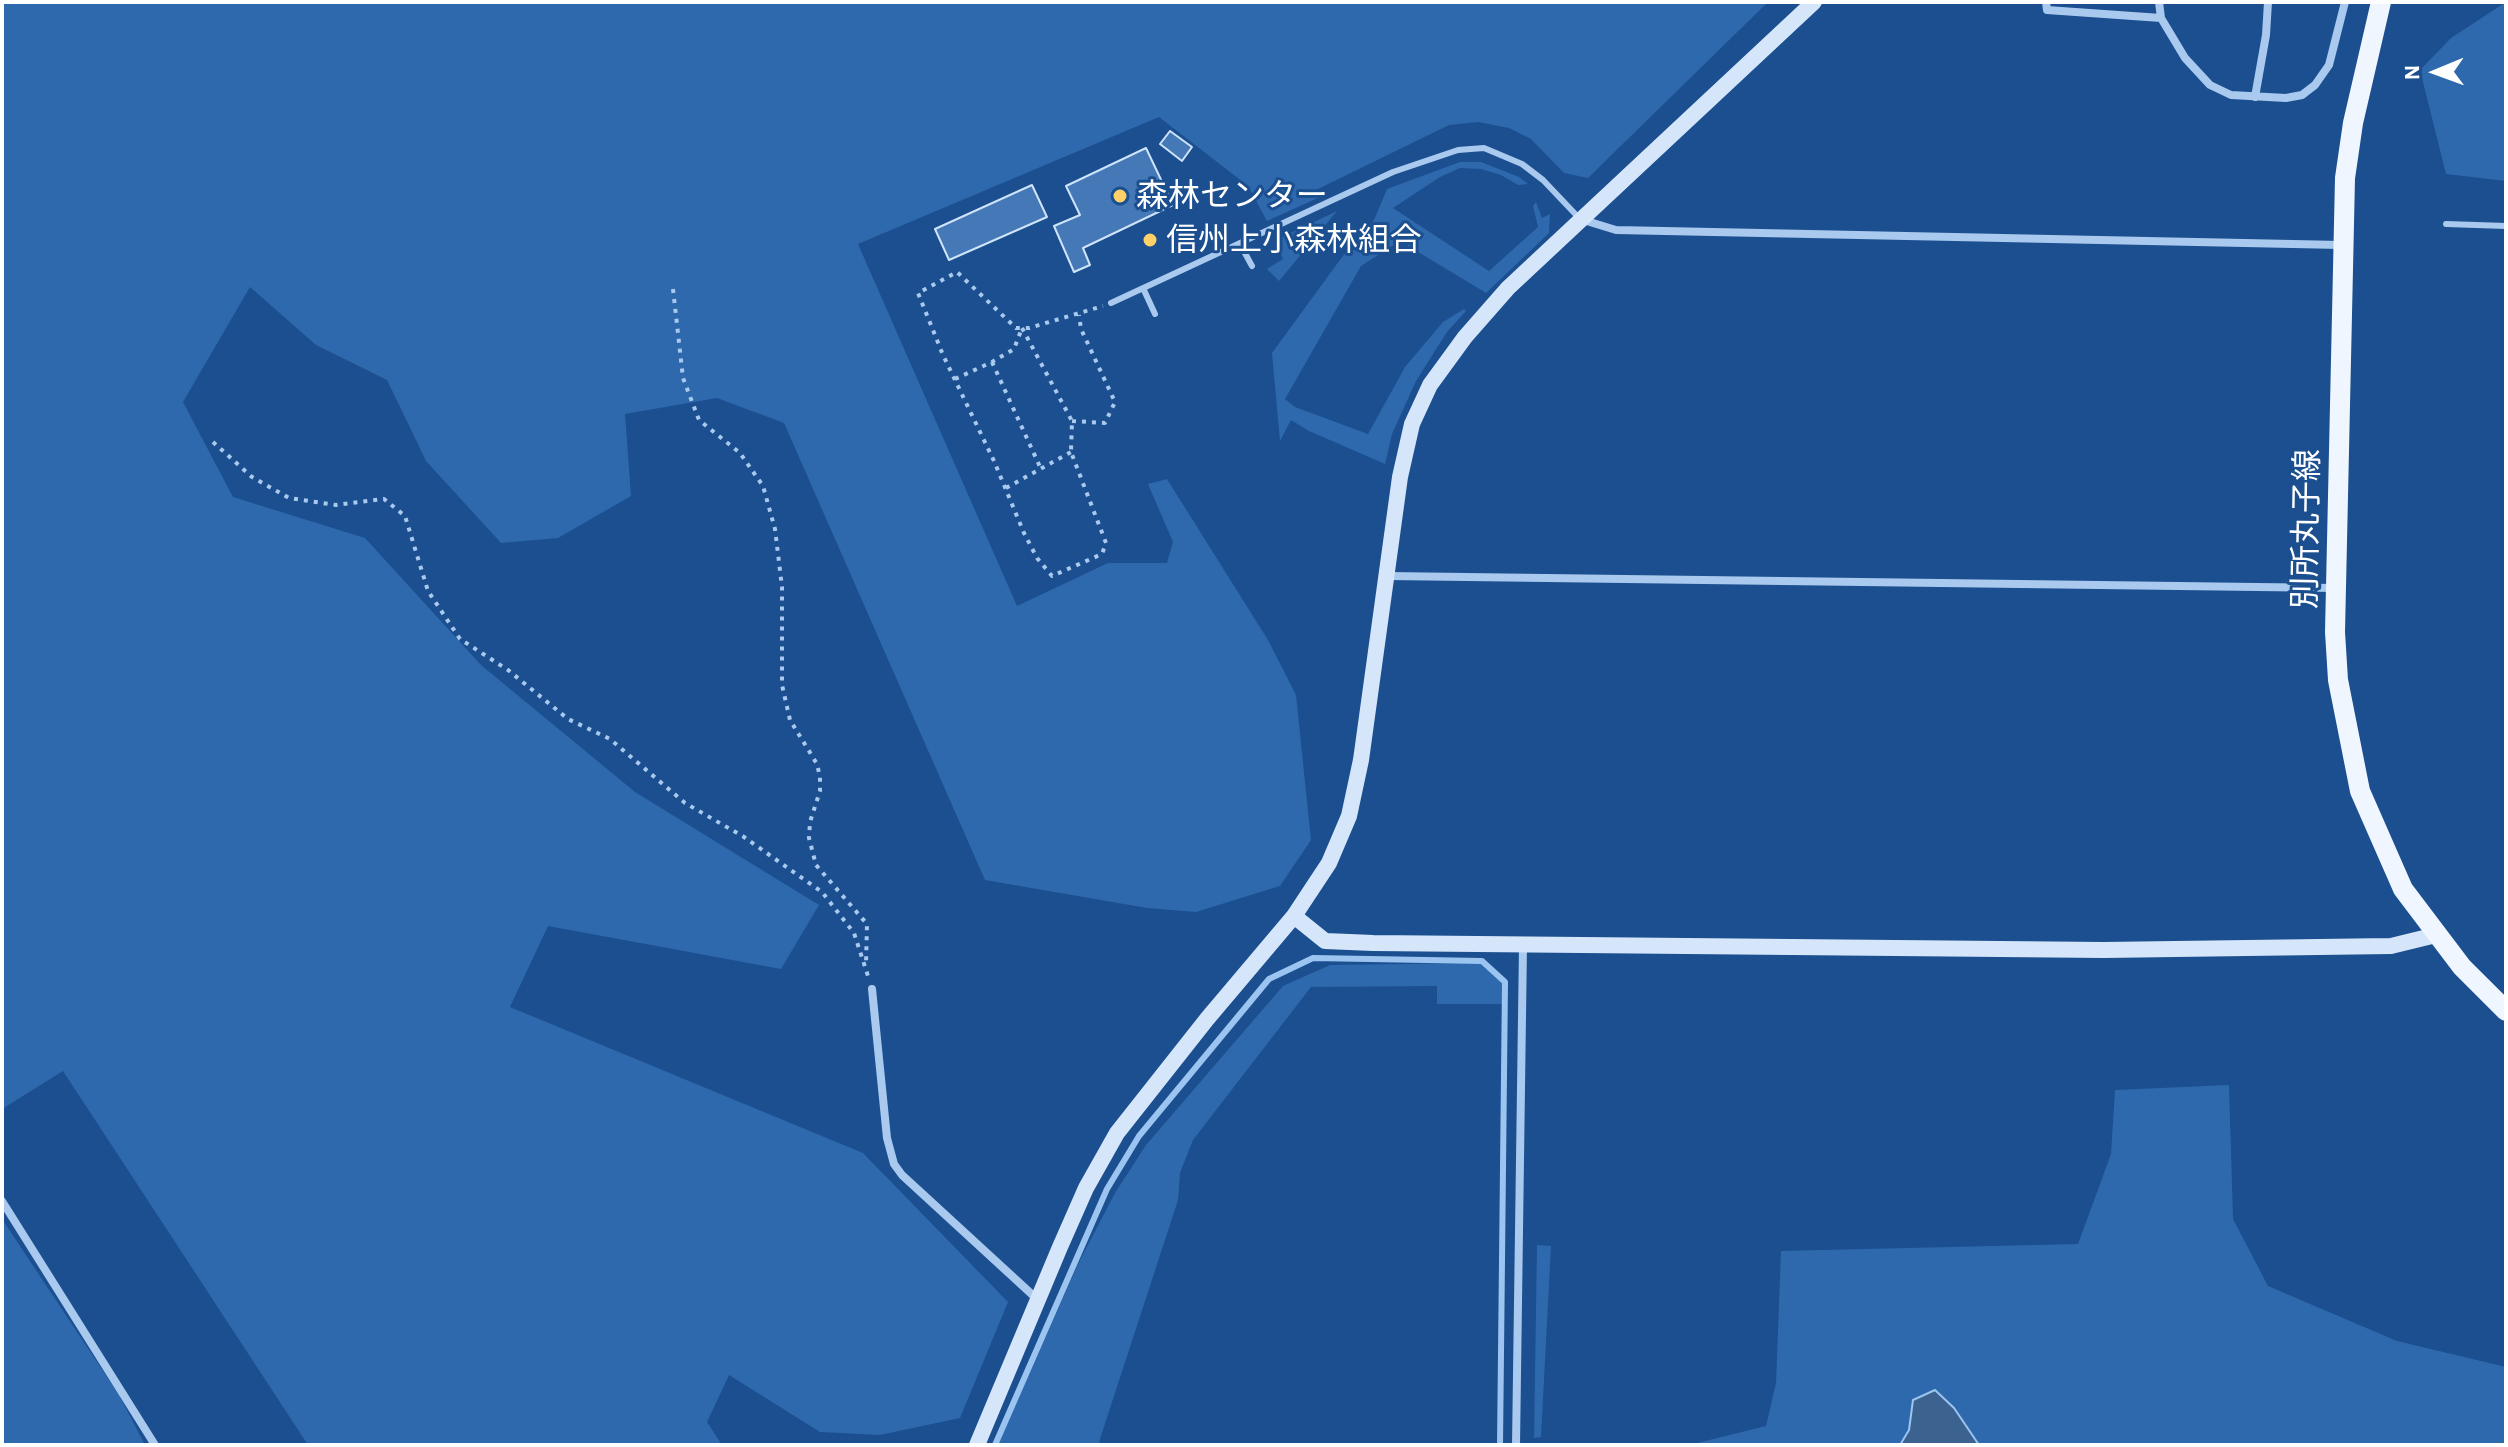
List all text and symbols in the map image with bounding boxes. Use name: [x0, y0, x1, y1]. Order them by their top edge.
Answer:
north arrow: [2396, 32, 2476, 112]
text: N: [2401, 65, 2423, 80]
place label: 森林センター: [1136, 177, 1328, 215]
marker: 森林センター: [1111, 187, 1129, 205]
place label: 信州上小森林組合: [1166, 221, 1422, 259]
marker: 信州上小森林組合: [1141, 231, 1159, 249]
street label: 別所丸子線: [2286, 449, 2328, 609]

